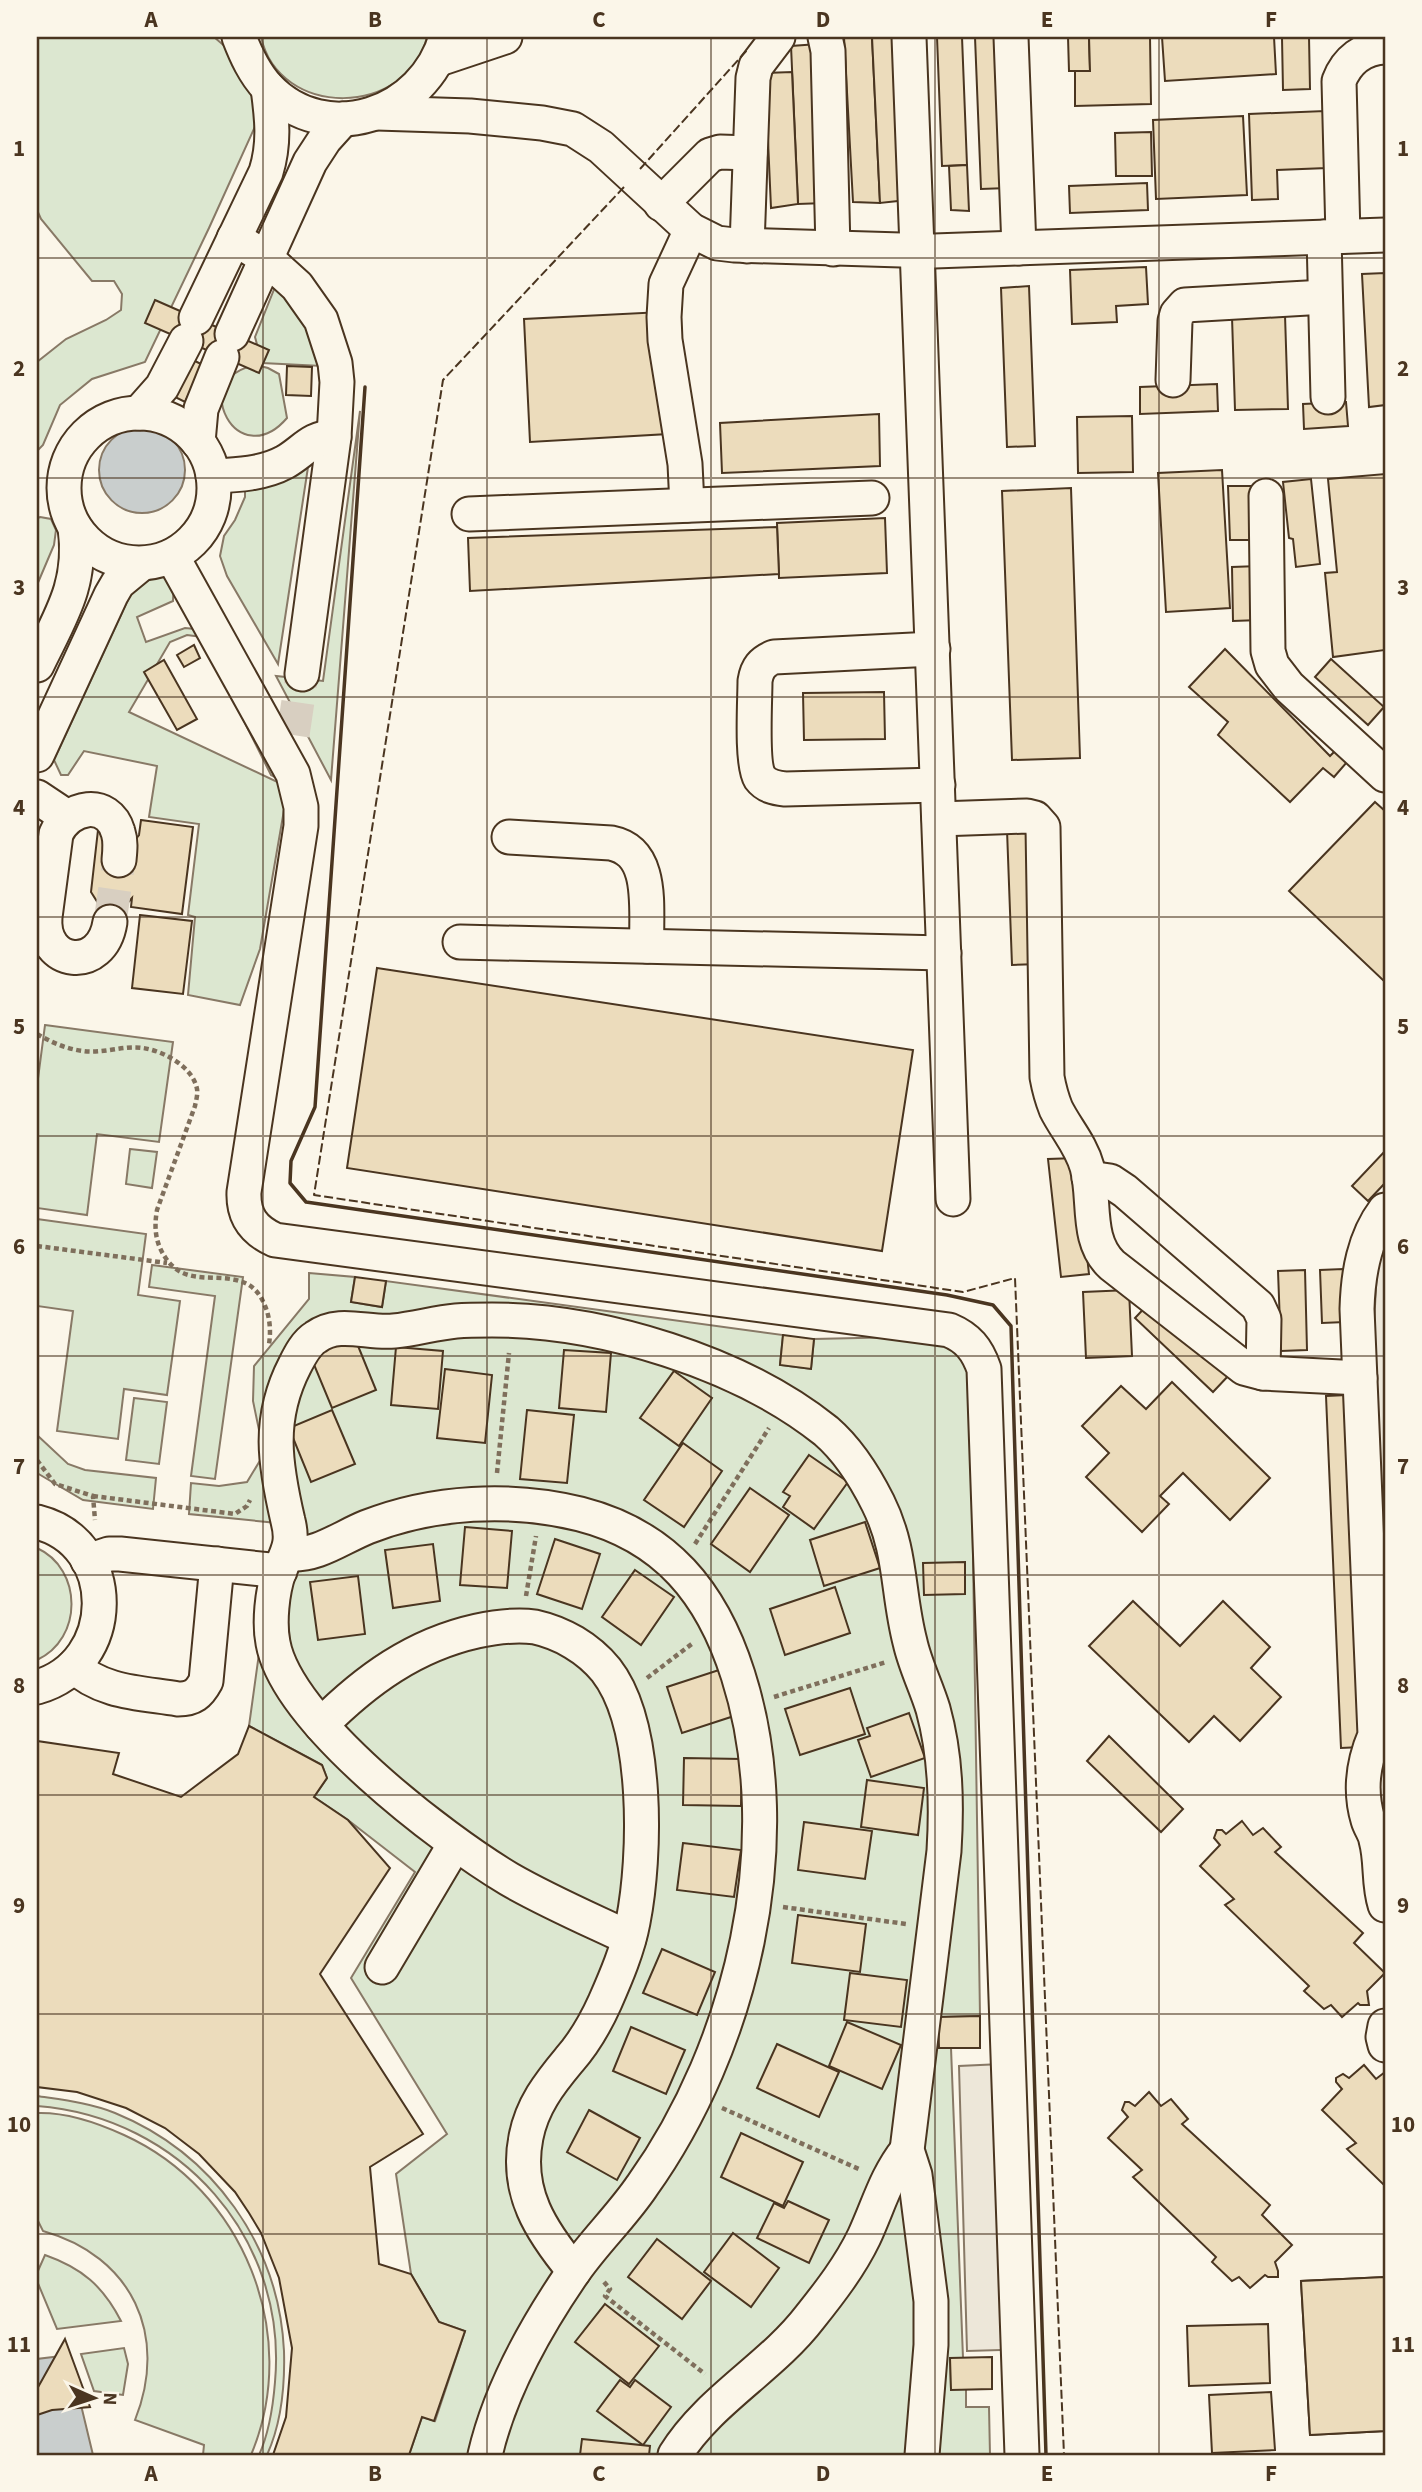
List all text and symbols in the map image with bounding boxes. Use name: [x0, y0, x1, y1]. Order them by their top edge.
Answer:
text: A: [143, 3, 158, 36]
text: B: [368, 3, 382, 36]
text: C: [592, 3, 606, 36]
text: D: [816, 3, 830, 36]
text: E: [1041, 3, 1053, 36]
text: F: [1265, 3, 1277, 36]
text: 1: [13, 132, 25, 165]
text: 1: [1397, 132, 1409, 165]
text: 2: [13, 352, 25, 385]
text: 2: [1397, 352, 1409, 385]
text: 3: [13, 571, 25, 604]
text: 3: [1397, 571, 1409, 604]
text: 4: [13, 791, 25, 824]
text: 4: [1397, 791, 1409, 824]
text: 5: [13, 1010, 25, 1043]
text: 5: [1397, 1010, 1409, 1043]
text: 6: [13, 1230, 25, 1263]
text: 6: [1397, 1230, 1409, 1263]
text: 7: [13, 1450, 25, 1483]
text: 7: [1397, 1450, 1409, 1483]
text: 8: [13, 1669, 25, 1702]
text: 8: [1397, 1669, 1409, 1702]
text: 9: [13, 1889, 25, 1922]
text: 9: [1397, 1889, 1409, 1922]
text: 10: [7, 2108, 31, 2141]
text: 10: [1391, 2108, 1415, 2141]
text: 11: [7, 2328, 31, 2361]
text: 11: [1391, 2328, 1415, 2361]
north arrow: [60, 2362, 130, 2432]
text: N: [96, 2392, 123, 2406]
text: A: [143, 2457, 158, 2490]
text: B: [368, 2457, 382, 2490]
text: C: [592, 2457, 606, 2490]
text: D: [816, 2457, 830, 2490]
text: E: [1041, 2457, 1053, 2490]
text: F: [1265, 2457, 1277, 2490]

